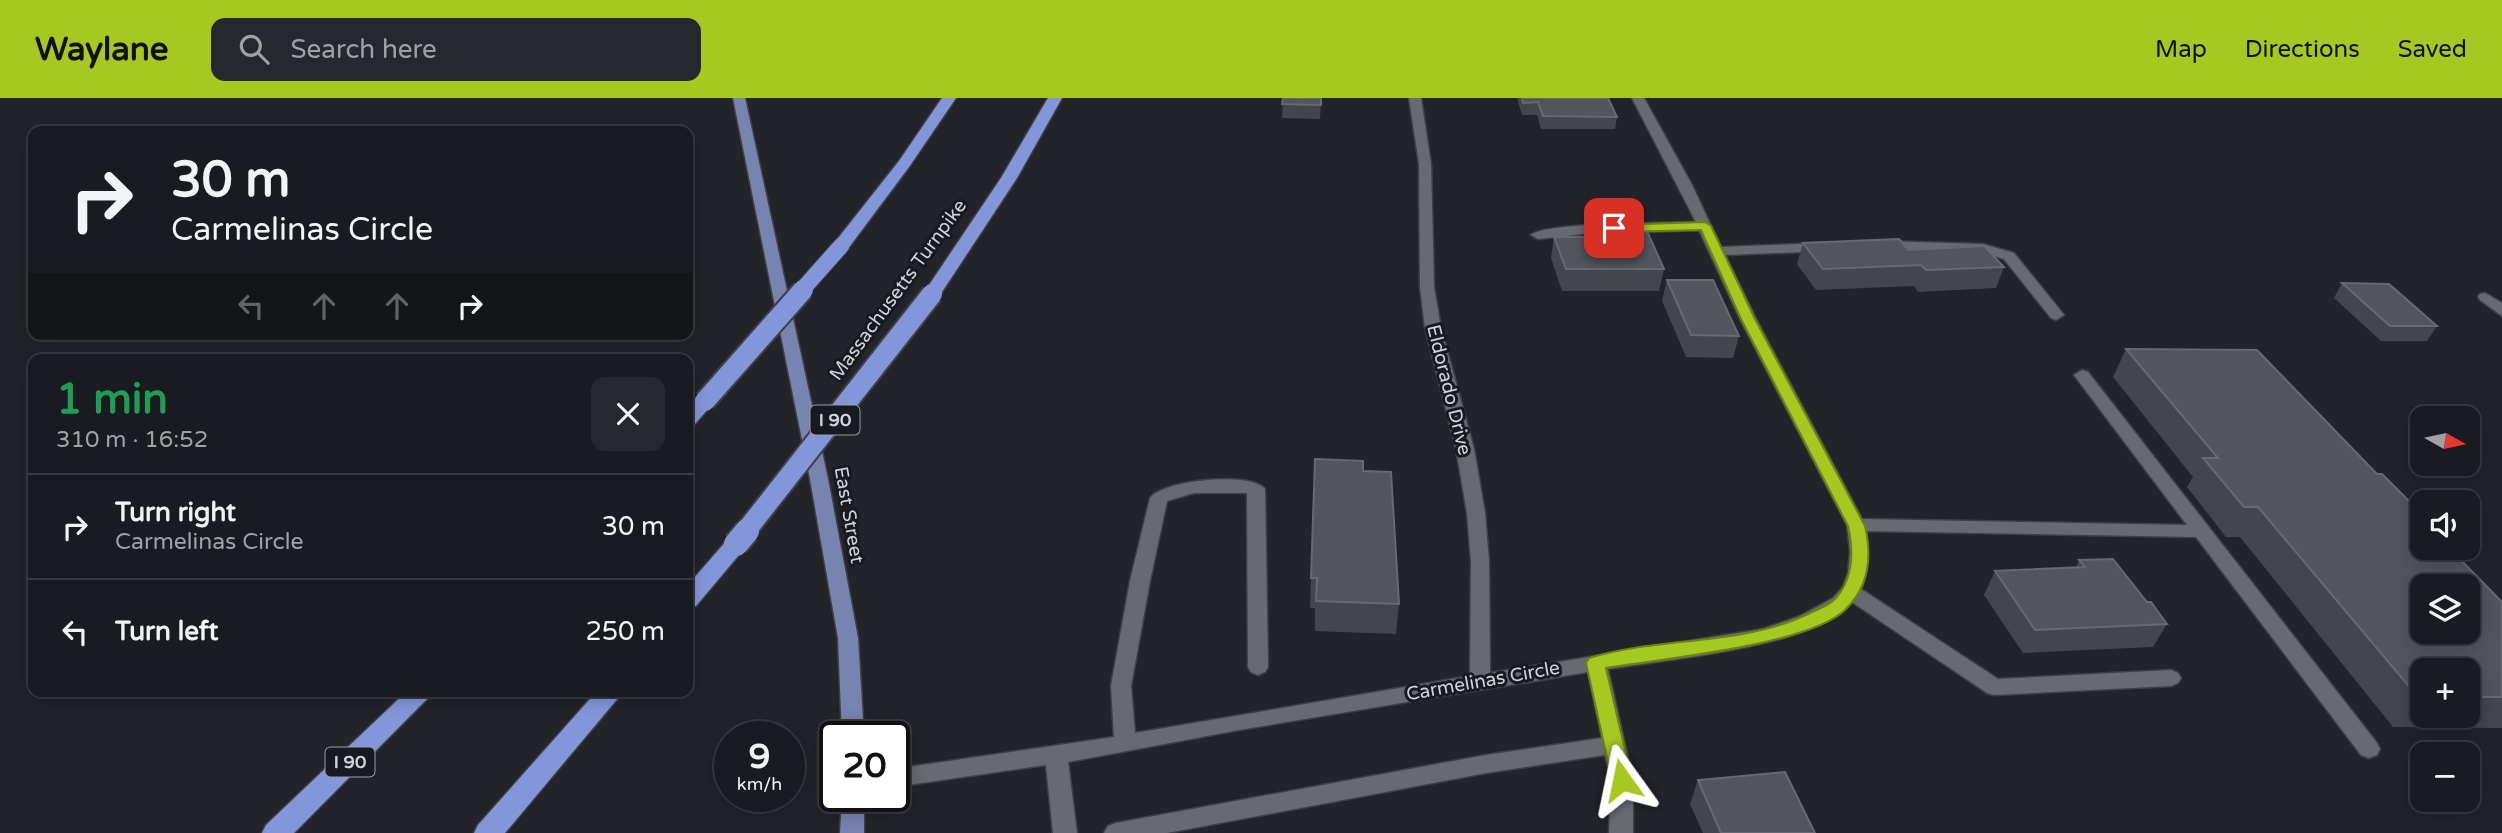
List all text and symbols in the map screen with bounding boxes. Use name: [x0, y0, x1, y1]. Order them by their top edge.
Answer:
search box: [211, 18, 701, 81]
text: Waylane: [35, 30, 169, 69]
icon: search: [235, 30, 273, 68]
text: Search here: [291, 34, 437, 65]
text: Map: [2155, 35, 2207, 64]
text: Directions: [2245, 35, 2360, 64]
text: Saved: [2398, 35, 2467, 64]
text: 30 m: [171, 151, 290, 210]
icon: right: [56, 154, 147, 245]
street label: Massachusetts Turnpike: [825, 195, 971, 385]
pin: [1584, 198, 1644, 258]
icon: arrive: [1595, 209, 1633, 247]
text: Carmelinas Circle: [171, 211, 433, 249]
icon: left: [232, 287, 270, 325]
icon: ahead: [305, 287, 343, 325]
icon: ahead: [378, 287, 416, 325]
icon: right: [451, 287, 489, 325]
street label: Eldorado Drive: [1422, 323, 1476, 457]
text: 1 min: [56, 374, 168, 425]
button: close: [591, 377, 665, 451]
road number: I 90: [810, 406, 860, 434]
north arrow: [2410, 406, 2480, 476]
map controls: [2410, 406, 2480, 812]
text: 310 m · 16:52: [56, 426, 208, 454]
street label: East Street: [830, 465, 868, 565]
button: sound: [2410, 490, 2480, 560]
text: Turn right: [115, 497, 236, 528]
icon: right: [56, 508, 94, 546]
text: 30 m: [602, 511, 665, 542]
text: Carmelinas Circle: [115, 528, 303, 556]
button: layers: [2410, 574, 2480, 644]
icon: left: [56, 613, 94, 651]
text: Turn left: [115, 616, 218, 647]
text: 250 m: [585, 616, 665, 647]
street label: Carmelinas Circle: [1404, 657, 1562, 705]
button: +: [2410, 658, 2480, 728]
speed limit sign: 20: [819, 721, 910, 812]
text: 9: [749, 736, 770, 778]
button: −: [2410, 742, 2480, 812]
position arrow: [1585, 743, 1659, 817]
road number: I 90: [326, 748, 374, 776]
text: km/h: [737, 773, 782, 795]

